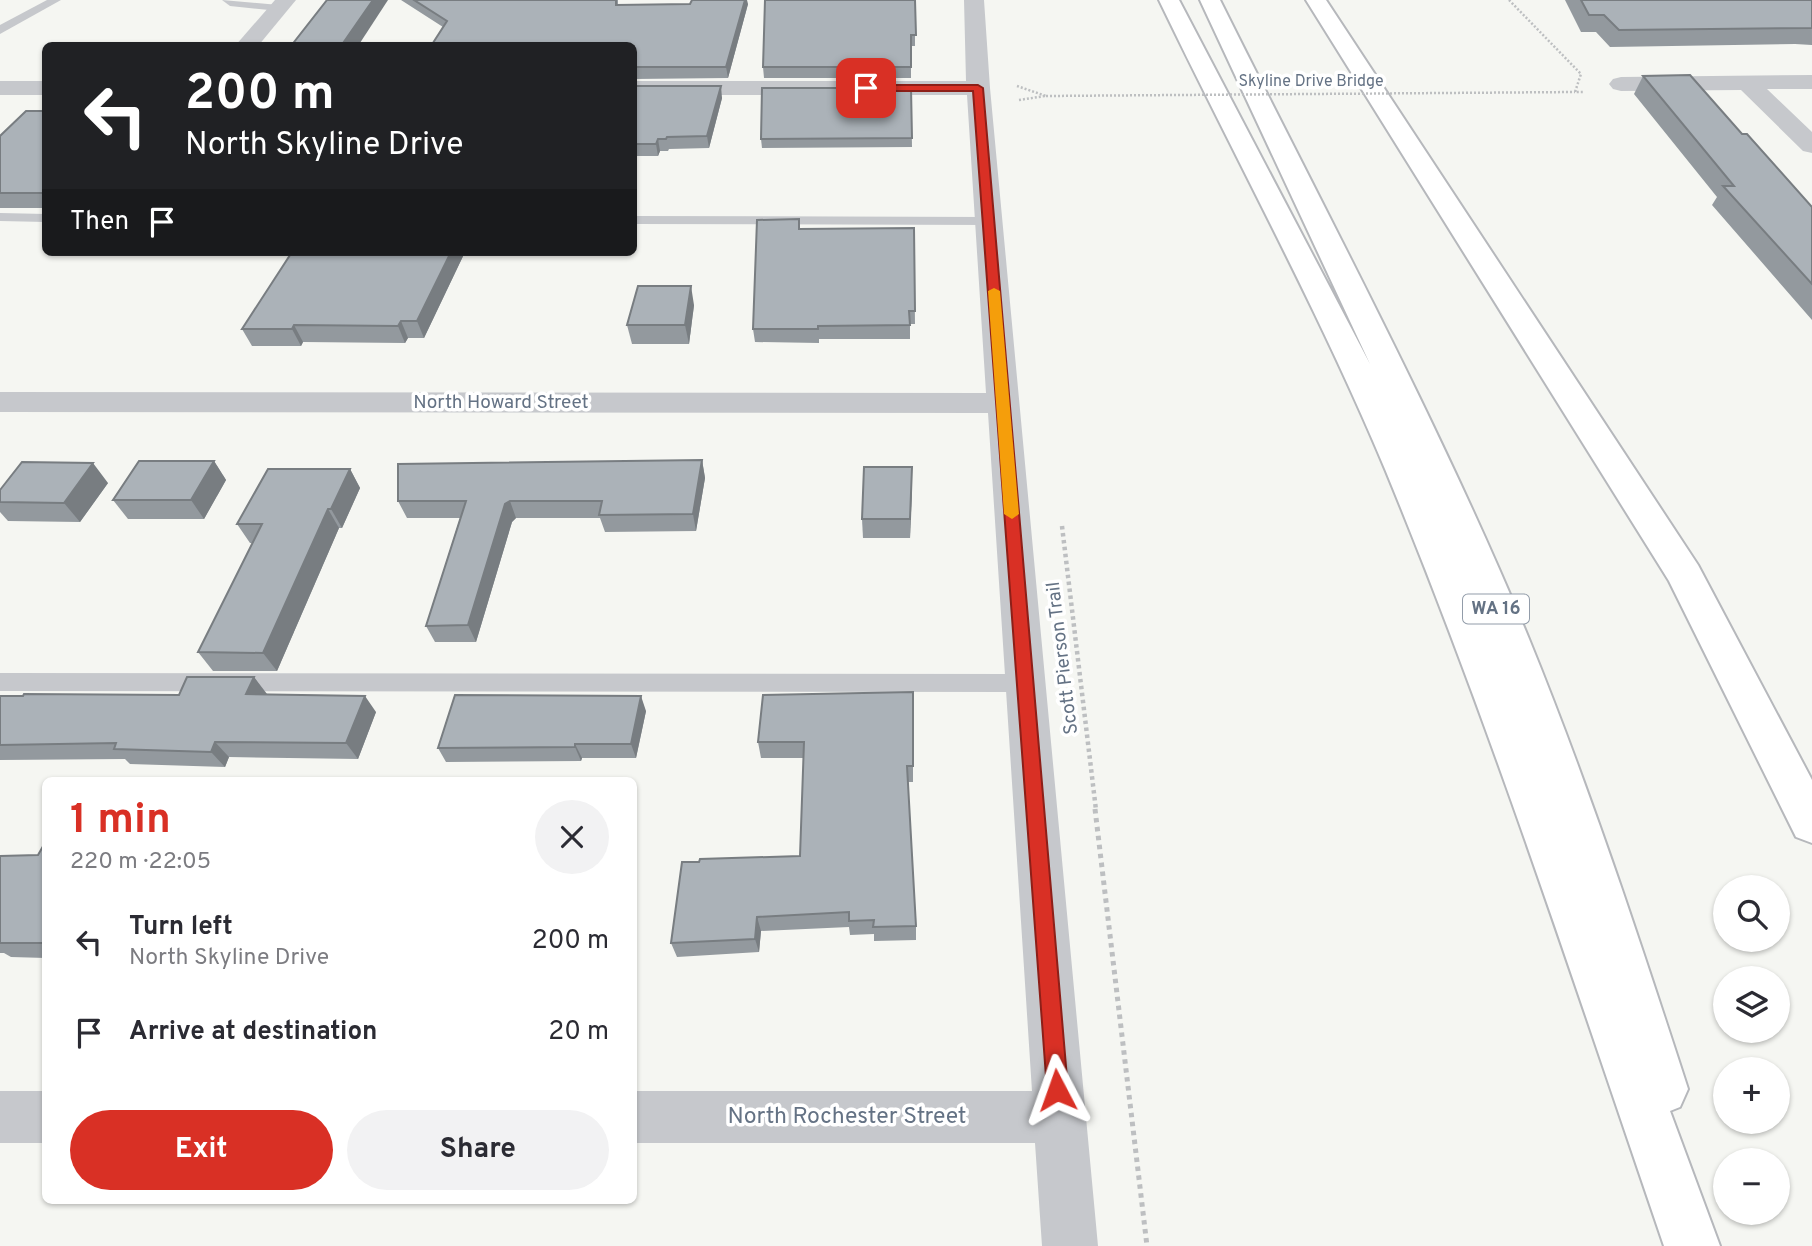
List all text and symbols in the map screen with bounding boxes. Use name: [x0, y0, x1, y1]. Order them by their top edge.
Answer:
pin: [836, 58, 896, 118]
text: 200 m: [185, 65, 335, 127]
icon: arrive: [847, 69, 885, 107]
icon: left: [70, 70, 161, 161]
street label: Skyline Drive Bridge: [1238, 72, 1384, 92]
text: North Skyline Drive: [185, 126, 464, 166]
icon: arrive: [143, 203, 181, 241]
text: Then: [70, 206, 129, 239]
street label: North Howard Street: [413, 391, 589, 415]
street label: Scott Pierson Trail: [1042, 580, 1084, 736]
road number: WA 16: [1463, 594, 1529, 624]
text: 1 min: [70, 795, 171, 848]
button: close: [535, 800, 609, 874]
text: 220 m · 22:05: [70, 848, 211, 877]
map controls: [1713, 875, 1790, 1225]
button: search: [1713, 875, 1790, 952]
text: Turn left: [129, 911, 233, 944]
icon: left: [70, 923, 108, 961]
text: 200 m: [532, 925, 609, 958]
text: North Skyline Drive: [129, 944, 329, 973]
button: layers: [1713, 966, 1790, 1043]
icon: arrive: [70, 1014, 108, 1052]
text: Arrive at destination: [129, 1016, 377, 1049]
text: 20 m: [548, 1016, 609, 1049]
position arrow: [1020, 1053, 1094, 1127]
button: +: [1713, 1057, 1790, 1134]
street label: North Rochester Street: [727, 1103, 967, 1132]
button: Exit: [70, 1110, 333, 1190]
button: Share: [347, 1110, 609, 1190]
button: −: [1713, 1148, 1790, 1225]

